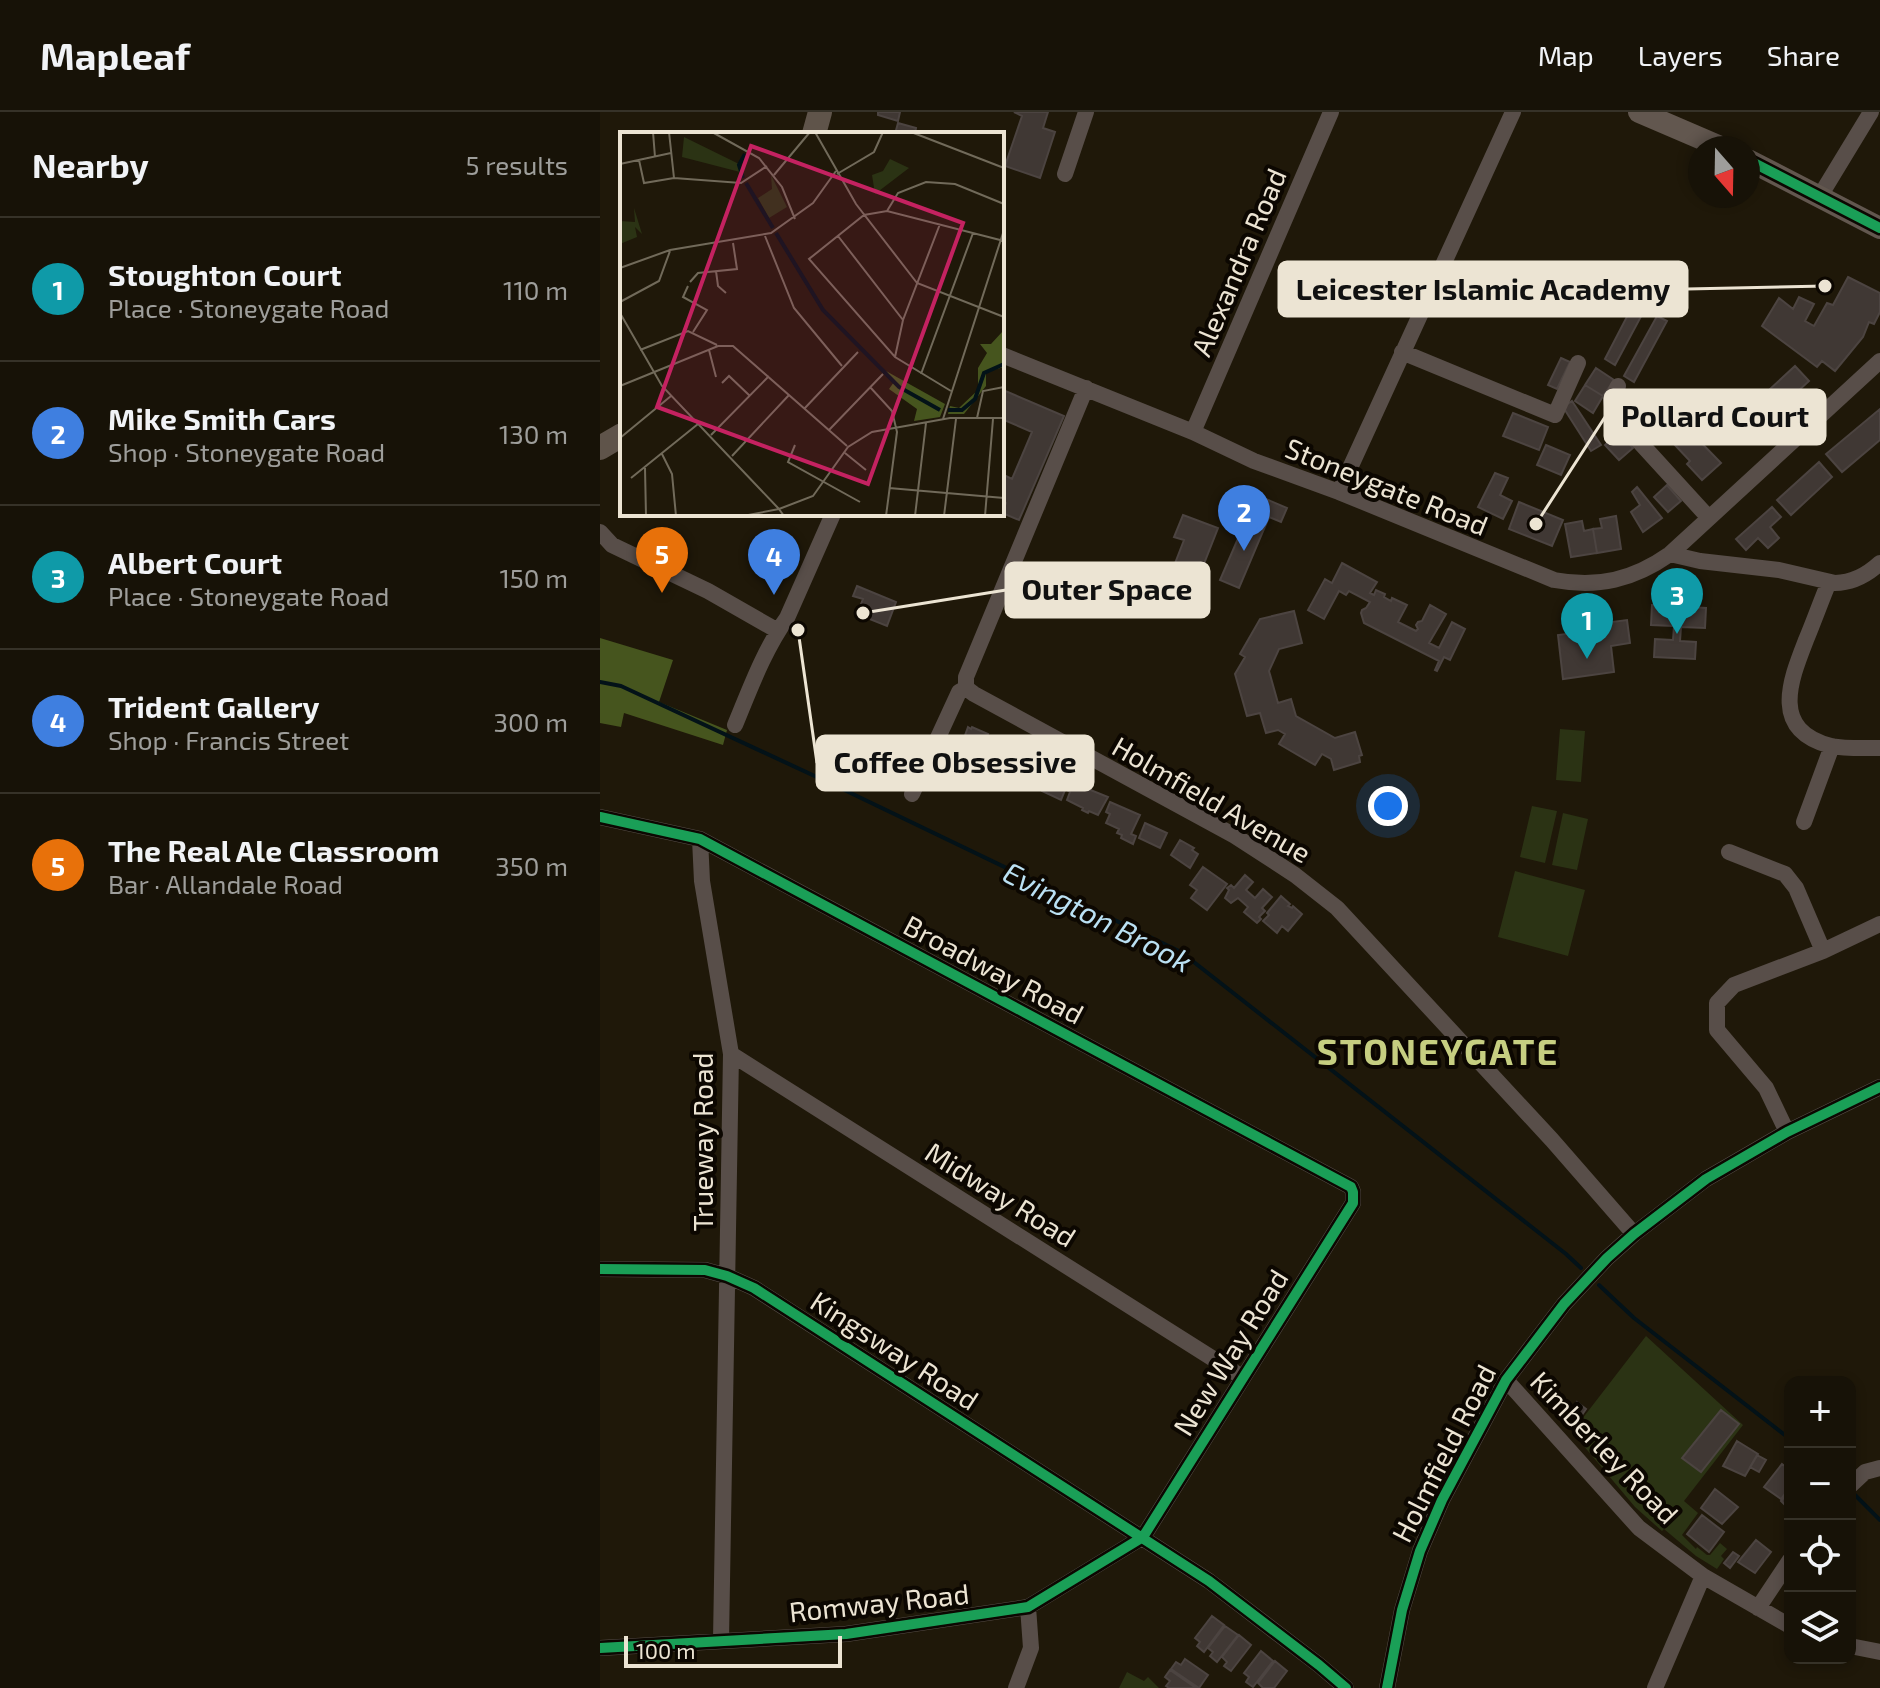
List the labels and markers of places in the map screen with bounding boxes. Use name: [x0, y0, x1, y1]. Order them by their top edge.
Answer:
callout: Leicester Islamic Academy: [1279, 262, 1687, 316]
callout: Pollard Court: [1605, 390, 1825, 444]
pin: 2: [1218, 485, 1270, 551]
pin: 5: [636, 527, 688, 593]
pin: 4: [748, 529, 800, 595]
callout: Outer Space: [1006, 563, 1209, 617]
pin: 3: [1651, 568, 1703, 634]
pin: 1: [1561, 593, 1613, 659]
callout: Coffee Obsessive: [817, 736, 1093, 790]

